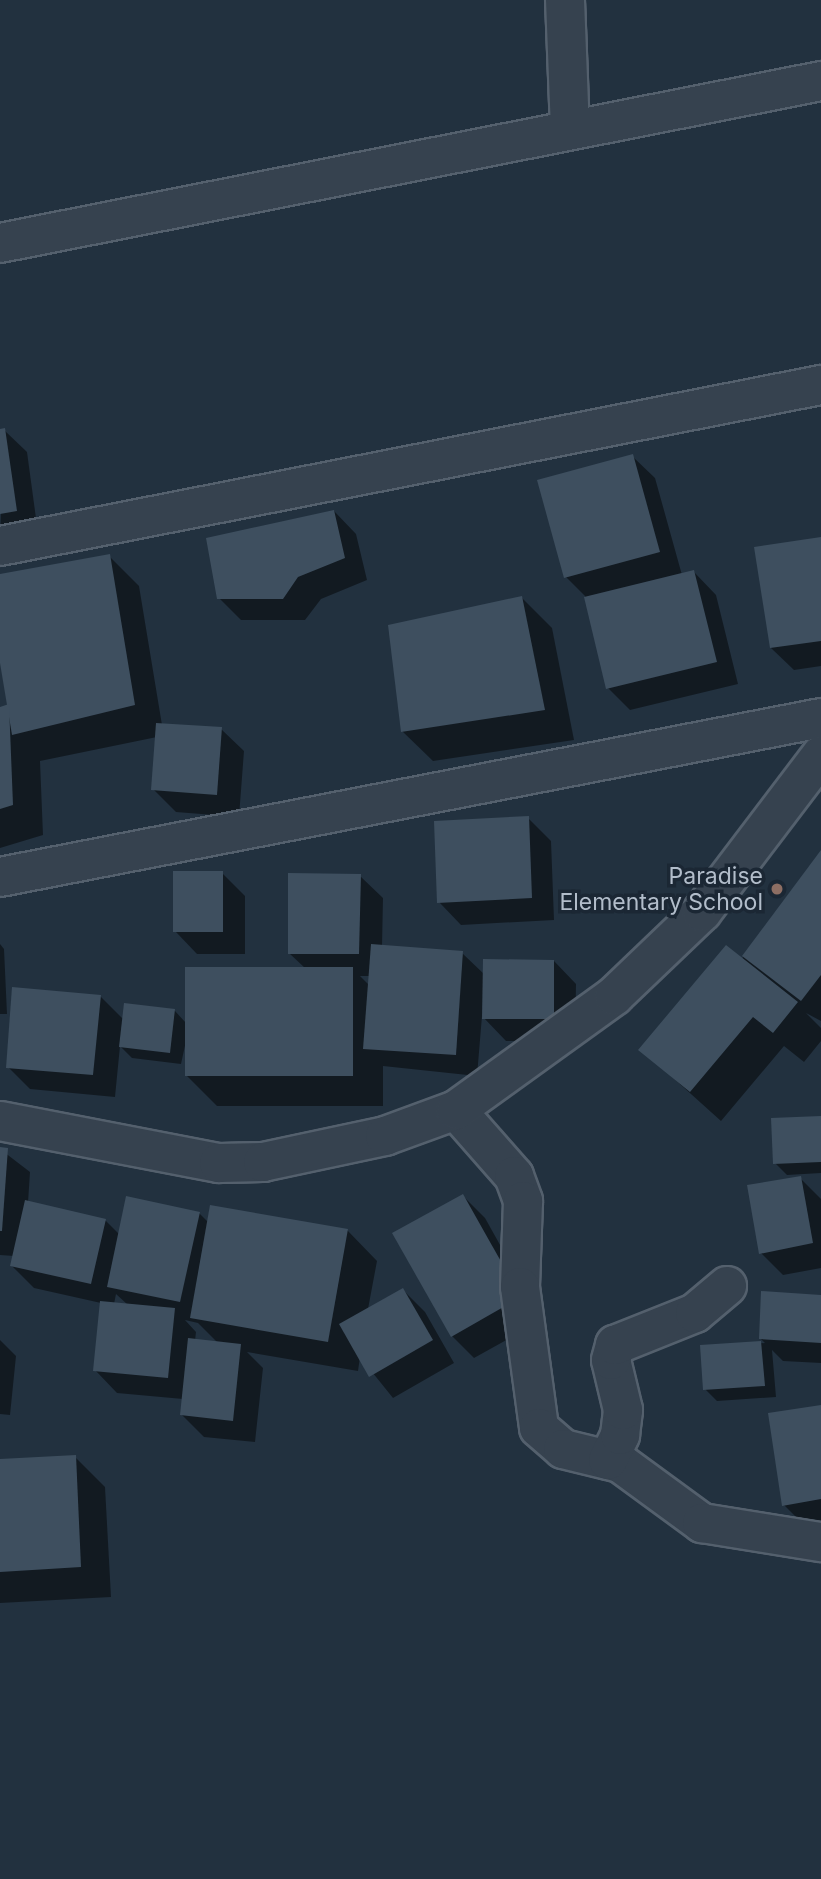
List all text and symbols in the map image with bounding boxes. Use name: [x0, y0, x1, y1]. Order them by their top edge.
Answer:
place label: Paradise Elementary School: [559, 862, 763, 916]
marker: Paradise Elementary School: [769, 881, 785, 897]

